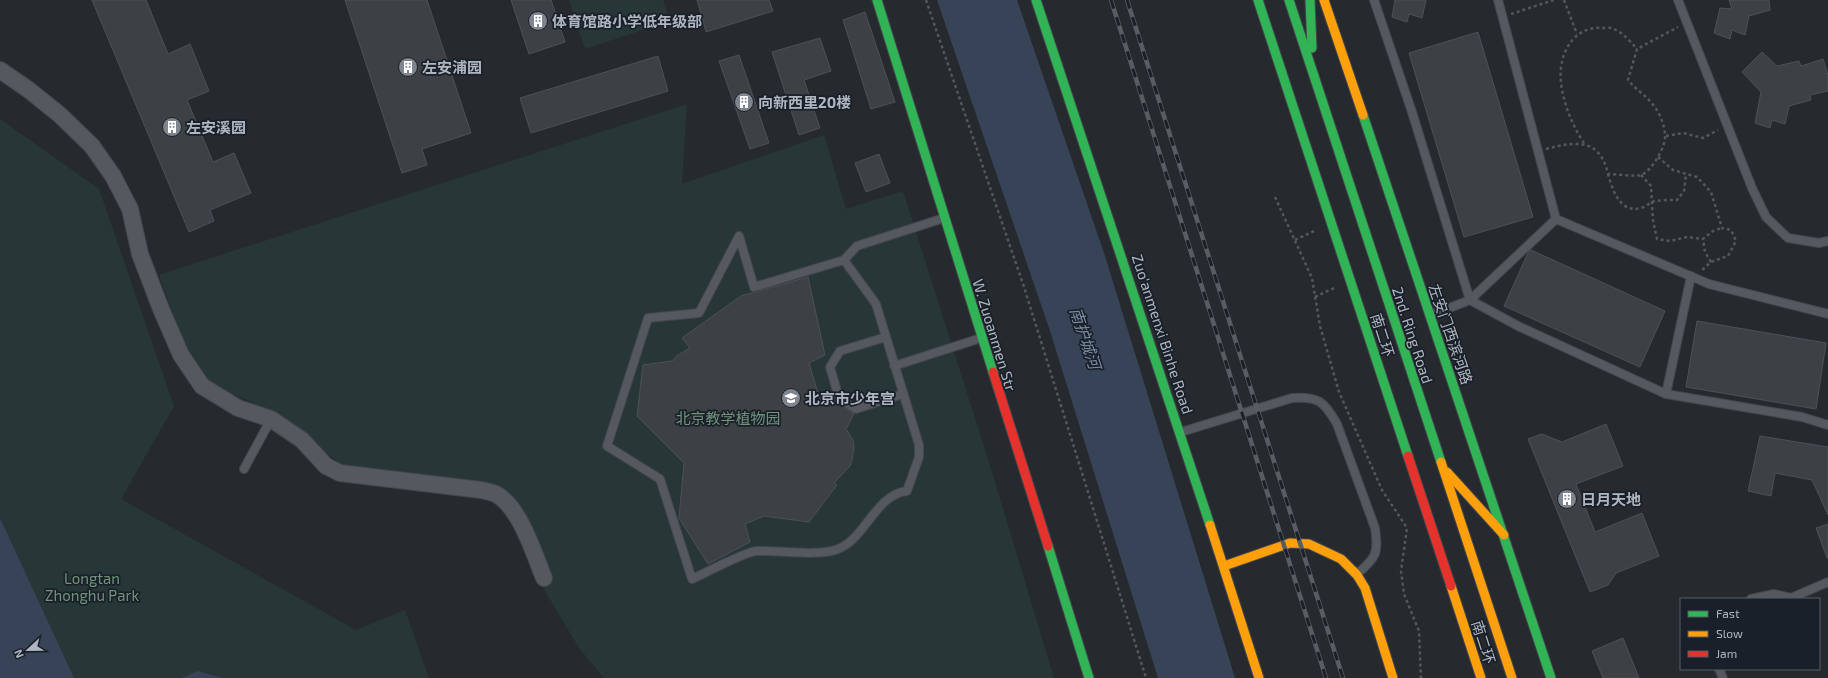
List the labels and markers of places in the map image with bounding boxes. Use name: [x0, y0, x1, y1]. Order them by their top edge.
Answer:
building icon: 体育馆路小学低年级部: [527, 10, 549, 32]
place label: 体育馆路小学低年级部: [552, 12, 702, 30]
building icon: 左安浦园: [397, 56, 419, 78]
place label: 左安浦园: [422, 58, 482, 76]
building icon: 向新西里20楼: [733, 91, 755, 113]
place label: 向新西里20楼: [758, 93, 851, 111]
building icon: 左安溪园: [161, 116, 183, 138]
place label: 左安溪园: [186, 118, 246, 136]
school or university icon: 北京市少年宫: [780, 387, 802, 409]
place label: 北京市少年宫: [805, 389, 895, 407]
building icon: 日月天地: [1556, 488, 1578, 510]
place label: 日月天地: [1581, 490, 1641, 508]

